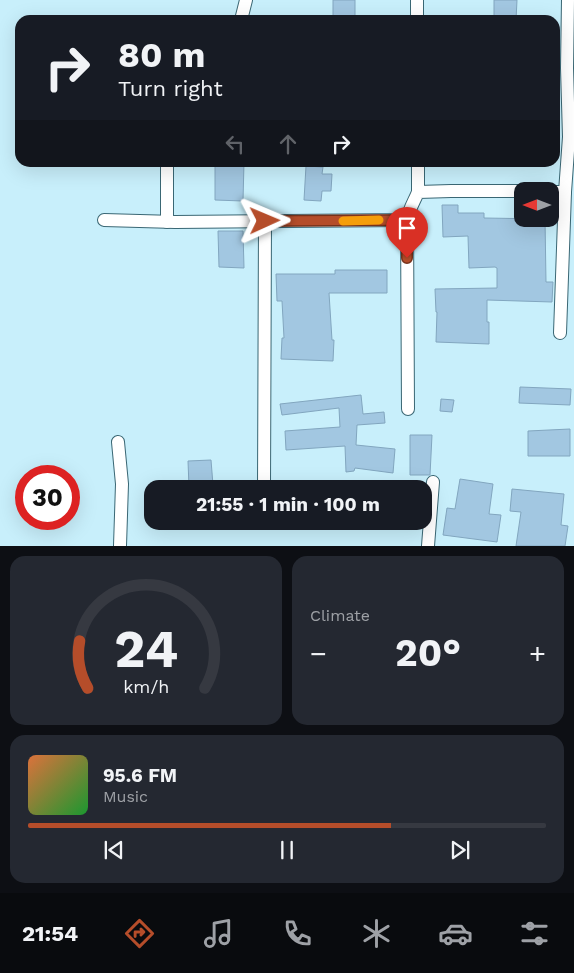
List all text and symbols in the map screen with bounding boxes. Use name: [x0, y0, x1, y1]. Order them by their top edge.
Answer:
text: 80 m: [118, 34, 205, 76]
icon: right: [35, 35, 100, 100]
text: Turn right: [118, 76, 223, 101]
icon: left: [221, 130, 249, 158]
icon: ahead: [274, 130, 302, 158]
icon: right: [327, 130, 355, 158]
north arrow: [514, 182, 559, 228]
map controls: [514, 182, 559, 227]
position arrow: [238, 194, 290, 246]
pin: [386, 207, 428, 258]
icon: arrive: [393, 214, 421, 242]
speed limit sign: 30: [15, 465, 80, 530]
text: 21:55 · 1 min · 100 m: [196, 493, 380, 516]
text: Climate: [310, 606, 370, 625]
text: 24: [114, 619, 178, 680]
text: 20°: [395, 631, 461, 675]
text: −: [310, 637, 327, 670]
text: +: [529, 637, 546, 670]
text: km/h: [123, 676, 169, 697]
text: 95.6 FM: [103, 764, 177, 787]
text: Music: [103, 787, 148, 806]
icon: previous: [100, 836, 128, 864]
icon: pause: [273, 836, 301, 864]
icon: next: [446, 836, 474, 864]
icon: directions: [122, 916, 157, 951]
icon: music: [201, 916, 236, 951]
icon: phone: [280, 916, 315, 951]
icon: climate: [359, 916, 394, 951]
icon: car: [438, 916, 473, 951]
icon: filters: [517, 916, 552, 951]
text: 21:54: [22, 921, 78, 946]

